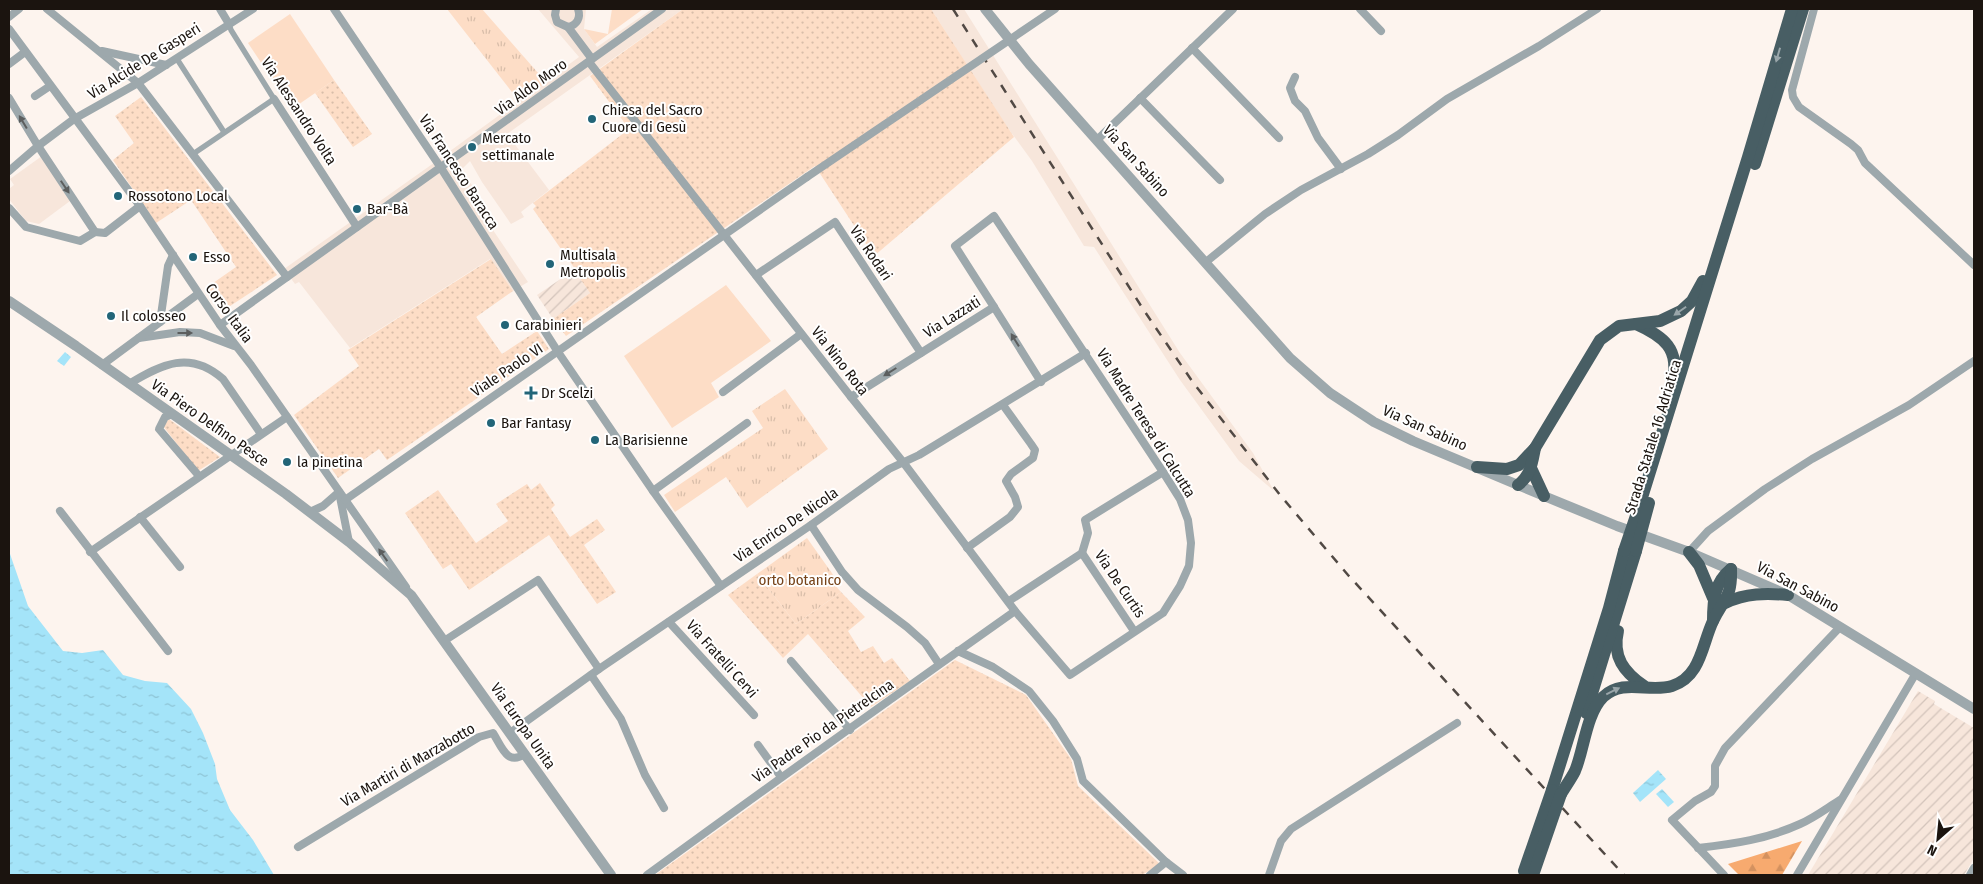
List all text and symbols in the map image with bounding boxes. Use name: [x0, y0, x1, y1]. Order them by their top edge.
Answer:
street label: Via Alcide De Gasperi: [84, 19, 204, 103]
one-way arrow: [1773, 48, 1781, 63]
street label: Via Alessandro Volta: [257, 54, 341, 168]
street label: Via Aldo Moro: [491, 55, 571, 119]
place label: Chiesa del Sacro Cuore di Gesù: [602, 101, 703, 136]
street label: Via Francesco Baracca: [415, 111, 503, 233]
marker: Chiesa del Sacro Cuore di Gesù: [586, 113, 598, 125]
one-way arrow: [19, 115, 28, 128]
street label: Via San Sabino: [1099, 121, 1173, 201]
place label: Mercato settimanale: [482, 129, 555, 164]
marker: Mercato settimanale: [466, 141, 478, 153]
one-way arrow: [60, 180, 70, 193]
place label: Rossotono Local: [128, 187, 228, 205]
marker: Rossotono Local: [112, 190, 124, 202]
place label: Bar-Bà: [367, 200, 408, 218]
marker: Bar-Bà: [351, 203, 363, 215]
street label: Via Rodari: [846, 222, 896, 284]
place label: Multisala Metropolis: [560, 246, 626, 281]
place label: Esso: [203, 248, 231, 266]
marker: Esso: [187, 251, 199, 263]
marker: Multisala Metropolis: [544, 258, 556, 270]
street label: Corso Italia: [201, 280, 257, 346]
street label: Via Lazzati: [920, 292, 984, 342]
one-way arrow: [1673, 306, 1686, 316]
place label: Il colosseo: [121, 307, 186, 325]
marker: Il colosseo: [105, 310, 117, 322]
place label: Carabinieri: [515, 316, 582, 334]
marker: Carabinieri: [499, 319, 511, 331]
street label: Via Nino Rota: [808, 323, 872, 399]
one-way arrow: [177, 329, 193, 337]
one-way arrow: [1010, 334, 1020, 347]
street label: Viale Paolo VI: [468, 339, 546, 401]
street label: Via Madre Teresa di Calcutta: [1093, 345, 1199, 501]
street label: Strada Statale 16 Adriatica: [1621, 357, 1685, 517]
one-way arrow: [884, 368, 897, 377]
street label: Via Piero Delfino Pesce: [148, 376, 272, 470]
place label: Dr Scelzi: [541, 384, 593, 402]
marker: Dr Scelzi: [525, 387, 537, 399]
street label: Via San Sabino: [1380, 401, 1470, 455]
place label: Bar Fantasy: [501, 414, 571, 432]
marker: Bar Fantasy: [485, 417, 497, 429]
place label: La Barisienne: [605, 431, 688, 449]
marker: La Barisienne: [589, 434, 601, 446]
place label: la pinetina: [297, 453, 363, 471]
marker: la pinetina: [281, 456, 293, 468]
street label: Via Enrico De Nicola: [731, 484, 841, 566]
street label: Via De Curtis: [1091, 547, 1149, 621]
one-way arrow: [378, 548, 388, 562]
street label: Via San Sabino: [1754, 558, 1842, 616]
park label: orto botanico: [759, 571, 842, 589]
street label: Via Fratelli Cervi: [682, 616, 762, 702]
street label: Via Padre Pio da Pietrelcina: [749, 675, 897, 787]
street label: Via Europa Unita: [487, 679, 559, 773]
one-way arrow: [1606, 687, 1621, 696]
street label: Via Martiri di Marzabotto: [338, 719, 478, 811]
north arrow: [1913, 814, 1963, 864]
text: N: [1925, 841, 1940, 860]

